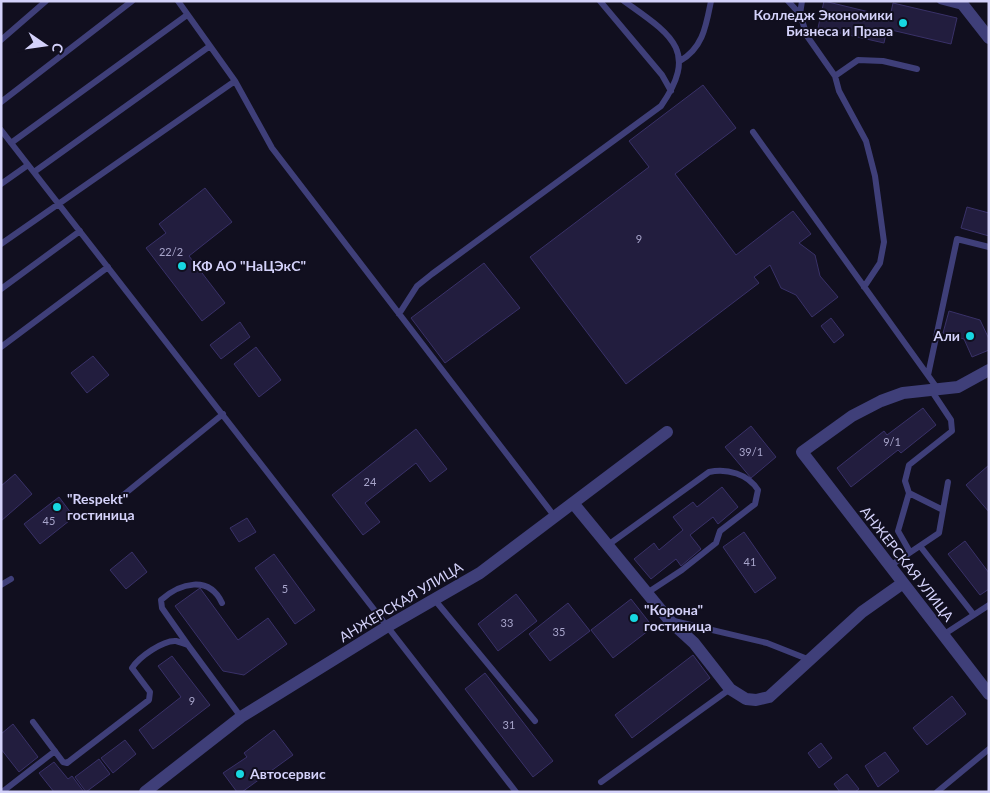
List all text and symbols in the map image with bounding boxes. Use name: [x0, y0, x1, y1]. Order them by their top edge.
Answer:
place label: Колледж Экономики Бизнеса и Права: [753, 6, 893, 39]
marker: Колледж Экономики Бизнеса и Права: [897, 17, 909, 29]
north arrow: [20, 20, 70, 70]
text: С: [49, 42, 67, 55]
house number: 9: [636, 232, 642, 245]
house number: 22/2: [159, 245, 183, 258]
place label: КФ АО "НаЦЭкС": [192, 257, 306, 274]
marker: КФ АО "НаЦЭкС": [176, 260, 188, 272]
place label: Али: [933, 327, 960, 344]
marker: Али: [964, 330, 976, 342]
house number: 9/1: [883, 435, 901, 448]
house number: 39/1: [739, 445, 763, 458]
house number: 24: [364, 475, 377, 488]
place label: "Respekt" гостиница: [67, 490, 135, 523]
marker: "Respekt" гостиница: [51, 501, 63, 513]
street label: АНЖЕРСКАЯ УЛИЦА: [857, 503, 958, 625]
house number: 45: [43, 514, 55, 527]
house number: 41: [744, 555, 756, 568]
street label: АНЖЕРСКАЯ УЛИЦА: [336, 558, 466, 645]
house number: 5: [282, 582, 288, 595]
place label: "Корона" гостиница: [644, 601, 712, 634]
marker: "Корона" гостиница: [628, 612, 640, 624]
house number: 33: [501, 616, 513, 629]
house number: 35: [553, 625, 565, 638]
house number: 9: [189, 694, 195, 707]
house number: 31: [503, 718, 515, 731]
place label: Автосервис: [249, 765, 326, 782]
marker: Автосервис: [234, 768, 246, 780]

